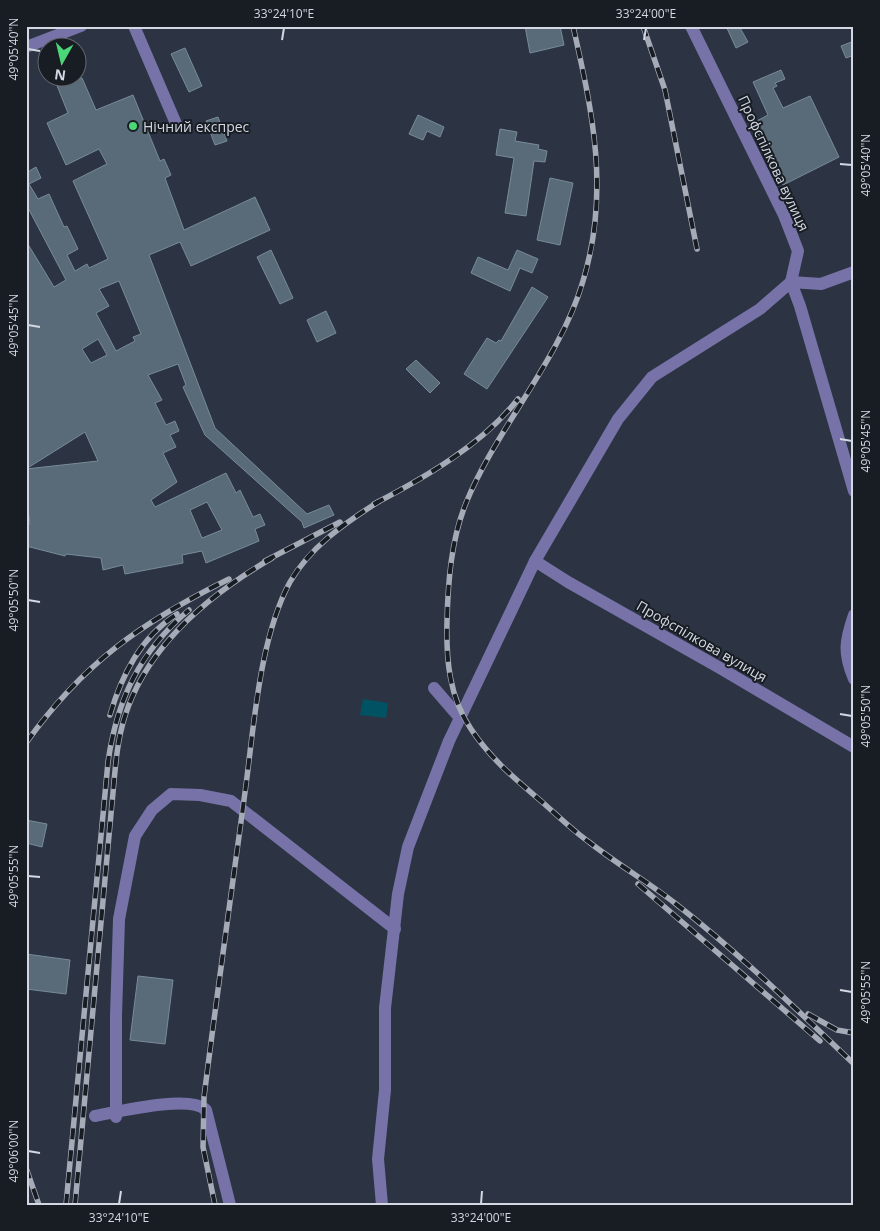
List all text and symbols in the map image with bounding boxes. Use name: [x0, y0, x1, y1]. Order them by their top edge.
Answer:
text: 33°24'10"E: [254, 5, 314, 22]
text: 33°24'00"E: [616, 5, 676, 22]
text: 49°05'40"N: [5, 18, 22, 80]
north arrow: [38, 38, 88, 88]
text: N: [53, 65, 67, 86]
street label: Профспілкова вулиця: [734, 92, 814, 234]
place label: Нічний експрес: [143, 117, 250, 136]
marker: Нічний експрес: [127, 120, 139, 132]
text: 49°05'40"N: [857, 134, 874, 196]
text: 49°05'45"N: [5, 294, 22, 356]
text: 49°05'45"N: [857, 410, 874, 472]
text: 49°05'50"N: [5, 569, 22, 631]
street label: Профспілкова вулиця: [633, 596, 771, 686]
text: 49°05'50"N: [857, 685, 874, 747]
text: 49°05'55"N: [5, 845, 22, 907]
text: 49°05'55"N: [857, 961, 874, 1023]
text: 49°06'00"N: [5, 1120, 22, 1182]
text: 33°24'10"E: [89, 1209, 149, 1226]
text: 33°24'00"E: [451, 1209, 511, 1226]

